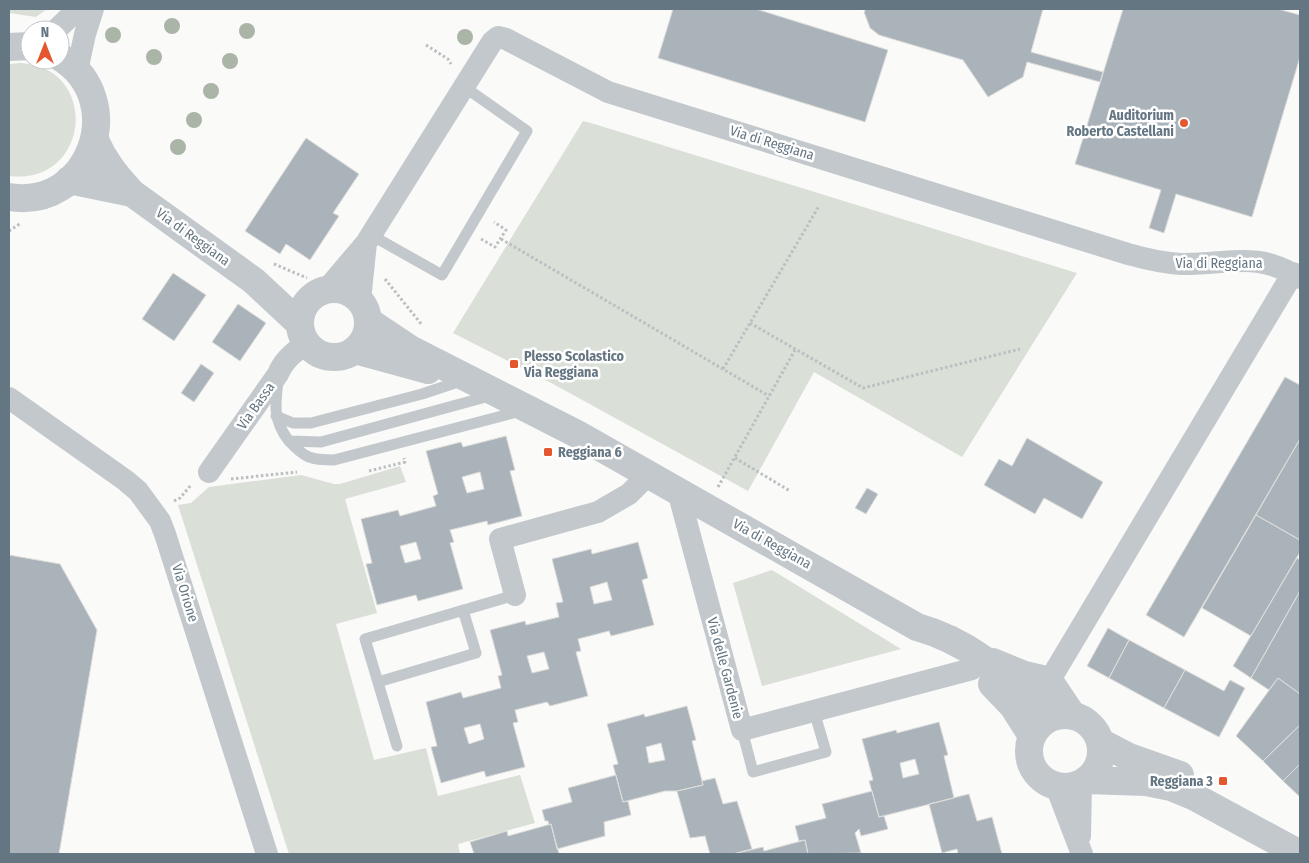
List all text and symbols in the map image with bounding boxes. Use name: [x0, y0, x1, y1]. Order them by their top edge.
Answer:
north arrow: [20, 20, 70, 70]
text: N: [41, 24, 49, 41]
place label: Auditorium Roberto Castellani: [1066, 107, 1174, 140]
marker: Auditorium Roberto Castellani: [1178, 117, 1190, 129]
street label: Via di Reggiana: [728, 122, 816, 164]
street label: Via di Reggiana: [153, 204, 233, 270]
street label: Via di Reggiana: [1175, 255, 1263, 272]
place label: Plesso Scolastico Via Reggiana: [523, 348, 625, 381]
marker: Plesso Scolastico Via Reggiana: [508, 358, 520, 370]
street label: Via Bassa: [234, 379, 278, 433]
place label: Reggiana 6: [558, 444, 622, 461]
marker: Reggiana 6: [542, 446, 554, 458]
street label: Via di Reggiana: [730, 515, 814, 573]
street label: Via Orione: [168, 562, 202, 624]
street label: Via delle Gardenie: [703, 615, 747, 721]
place label: Reggiana 3: [1150, 773, 1213, 790]
marker: Reggiana 3: [1217, 775, 1229, 787]

